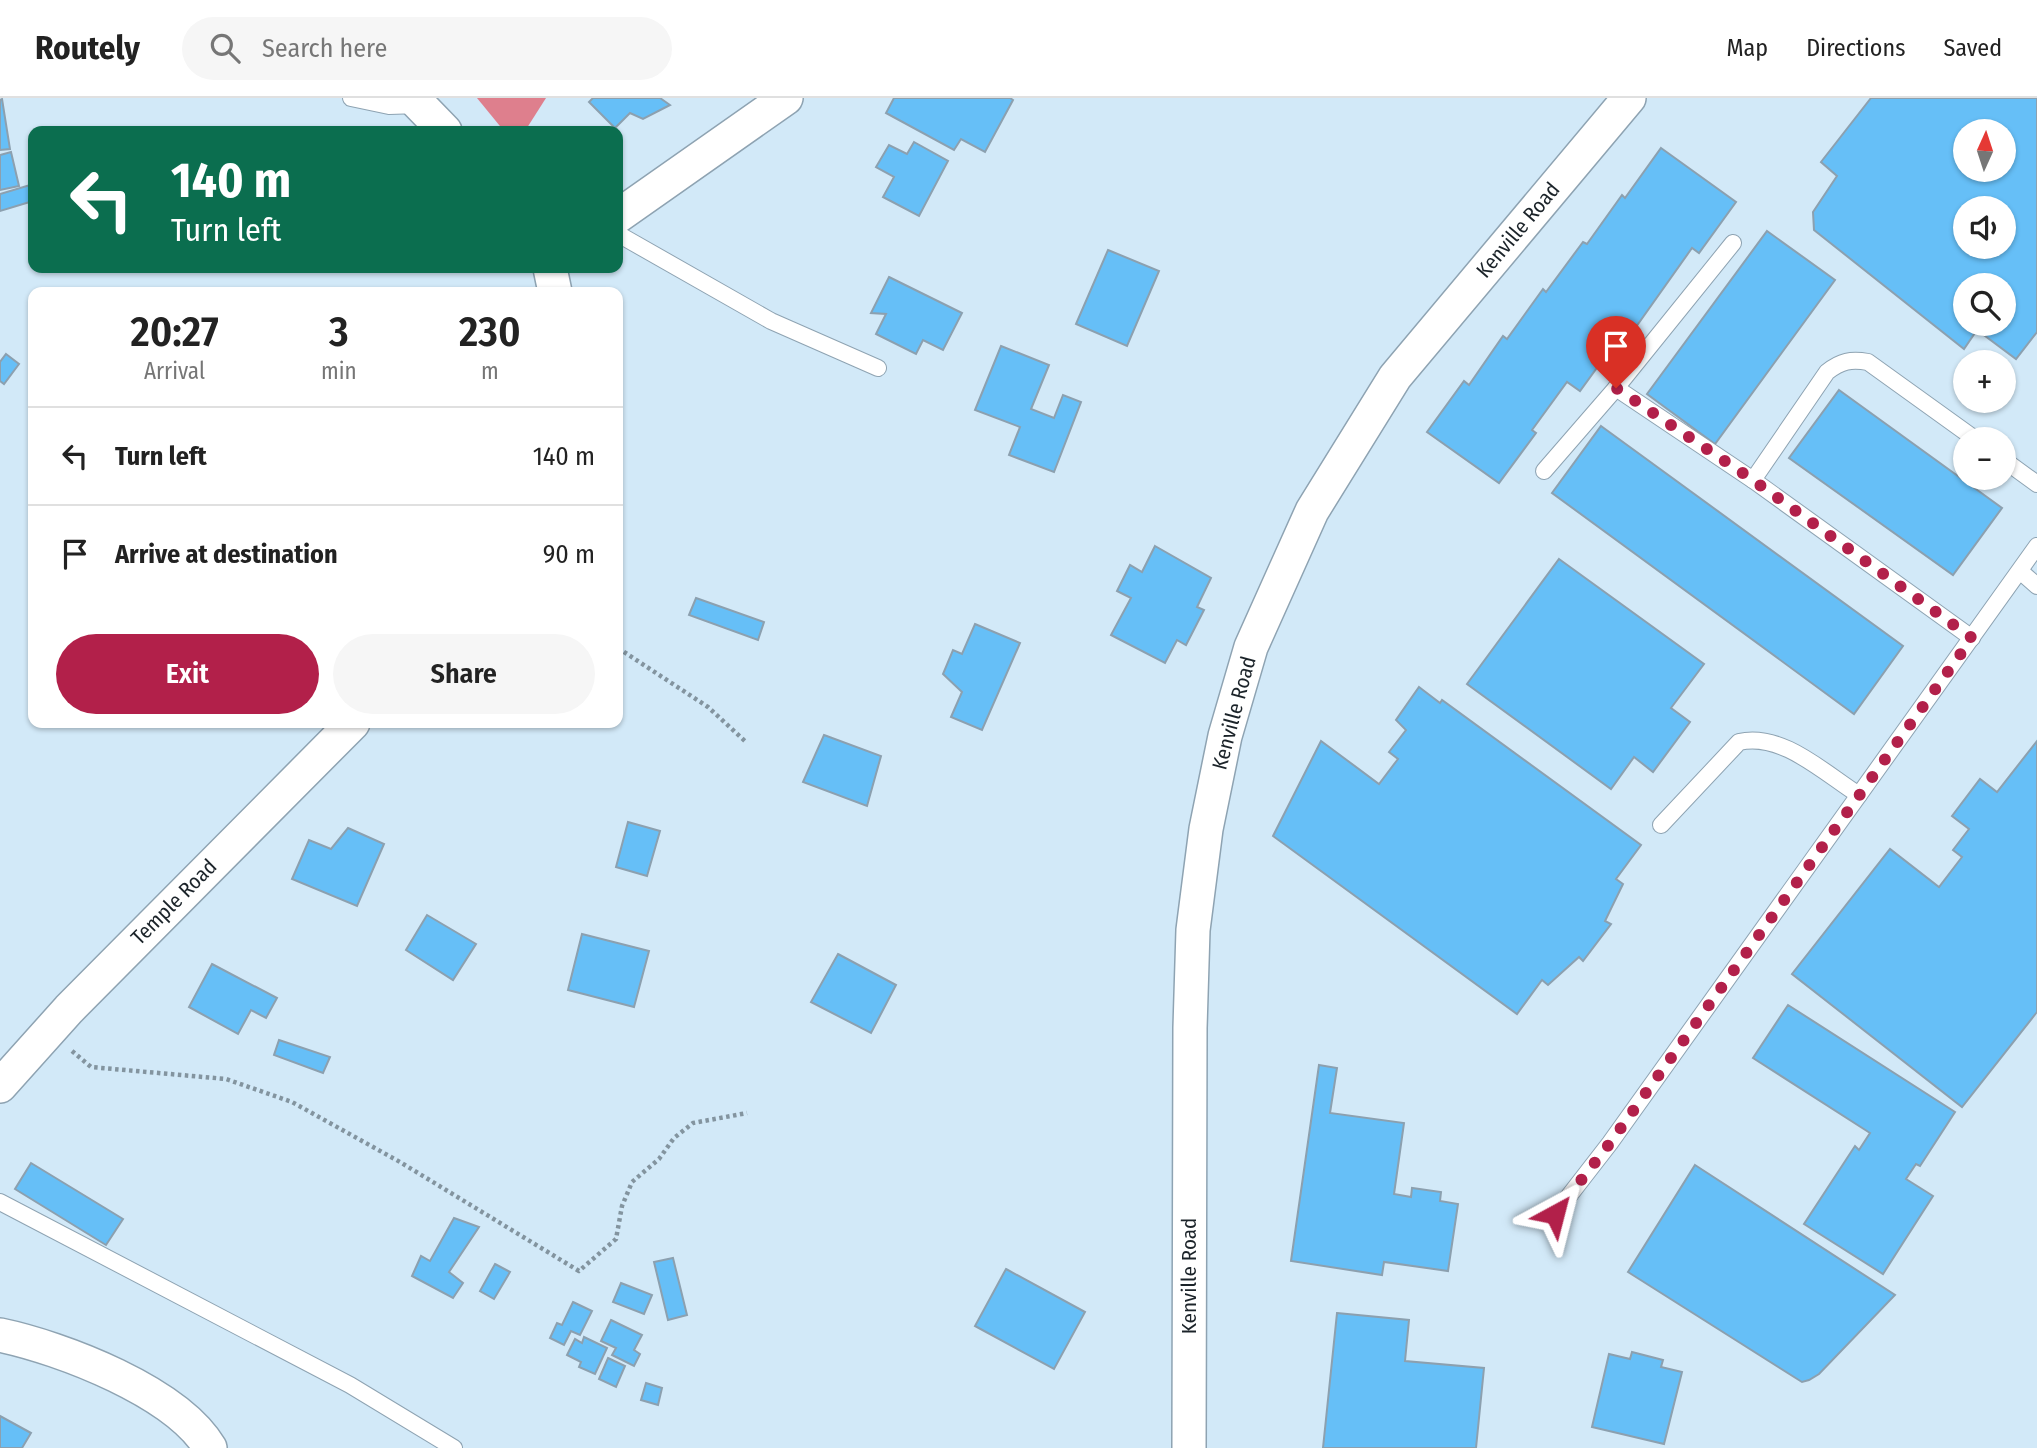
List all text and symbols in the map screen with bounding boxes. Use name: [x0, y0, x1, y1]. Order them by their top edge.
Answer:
search box: [182, 17, 672, 80]
text: Routely: [35, 28, 140, 68]
icon: search: [206, 29, 244, 67]
text: Search here: [262, 33, 387, 64]
text: Map: [1727, 34, 1768, 62]
text: Directions: [1806, 34, 1905, 62]
text: Saved: [1943, 34, 2002, 62]
north arrow: [1953, 119, 2016, 182]
map controls: [1953, 119, 2016, 490]
text: 140 m: [171, 151, 291, 210]
icon: left: [56, 154, 147, 245]
street label: Kenville Road: [1471, 177, 1565, 283]
button: sound: [1953, 196, 2016, 259]
text: Turn left: [171, 211, 281, 249]
button: search: [1953, 273, 2016, 336]
text: 20:27: [130, 307, 219, 357]
text: 3: [329, 307, 349, 357]
text: 230: [459, 307, 521, 357]
pin: [1586, 316, 1646, 388]
icon: arrive: [1597, 327, 1635, 365]
button: +: [1953, 350, 2016, 413]
text: Arrival: [144, 357, 205, 385]
text: min: [321, 357, 357, 385]
text: m: [481, 357, 499, 385]
button: −: [1953, 427, 2016, 490]
icon: left: [56, 437, 94, 475]
text: Turn left: [115, 441, 207, 472]
text: 140 m: [533, 441, 595, 472]
icon: arrive: [56, 535, 94, 573]
text: Arrive at destination: [115, 539, 338, 570]
text: 90 m: [543, 539, 595, 570]
button: Exit: [56, 634, 319, 714]
button: Share: [333, 634, 595, 714]
street label: Kenville Road: [1206, 653, 1262, 773]
street label: Temple Road: [126, 854, 222, 950]
position arrow: [1518, 1177, 1592, 1251]
street label: Kenville Road: [1176, 1218, 1202, 1334]

